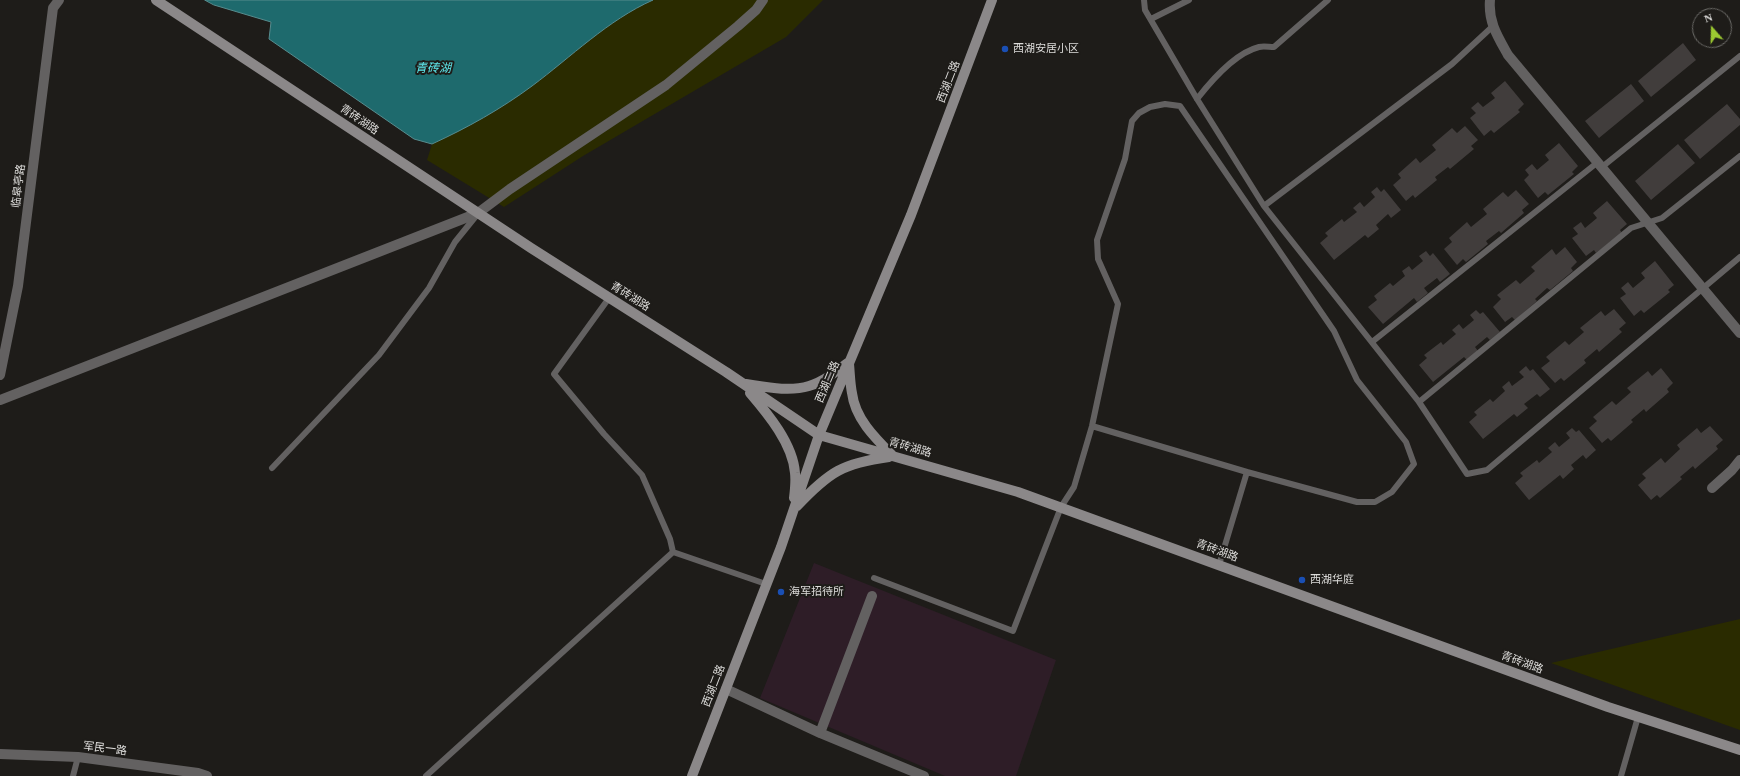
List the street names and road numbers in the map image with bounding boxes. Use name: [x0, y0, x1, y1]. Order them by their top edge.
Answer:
street label: 西湖二路: [935, 59, 963, 105]
street label: 青砖湖路: [337, 102, 381, 138]
street label: 临皋亭路: [10, 163, 28, 209]
street label: 青砖湖路: [608, 280, 652, 314]
street label: 西湖二路: [813, 359, 843, 405]
street label: 青砖湖路: [887, 436, 933, 460]
street label: 青砖湖路: [1194, 537, 1240, 565]
street label: 青砖湖路: [1499, 649, 1545, 677]
street label: 西湖二路: [700, 663, 728, 709]
street label: 军民一路: [82, 740, 128, 758]

